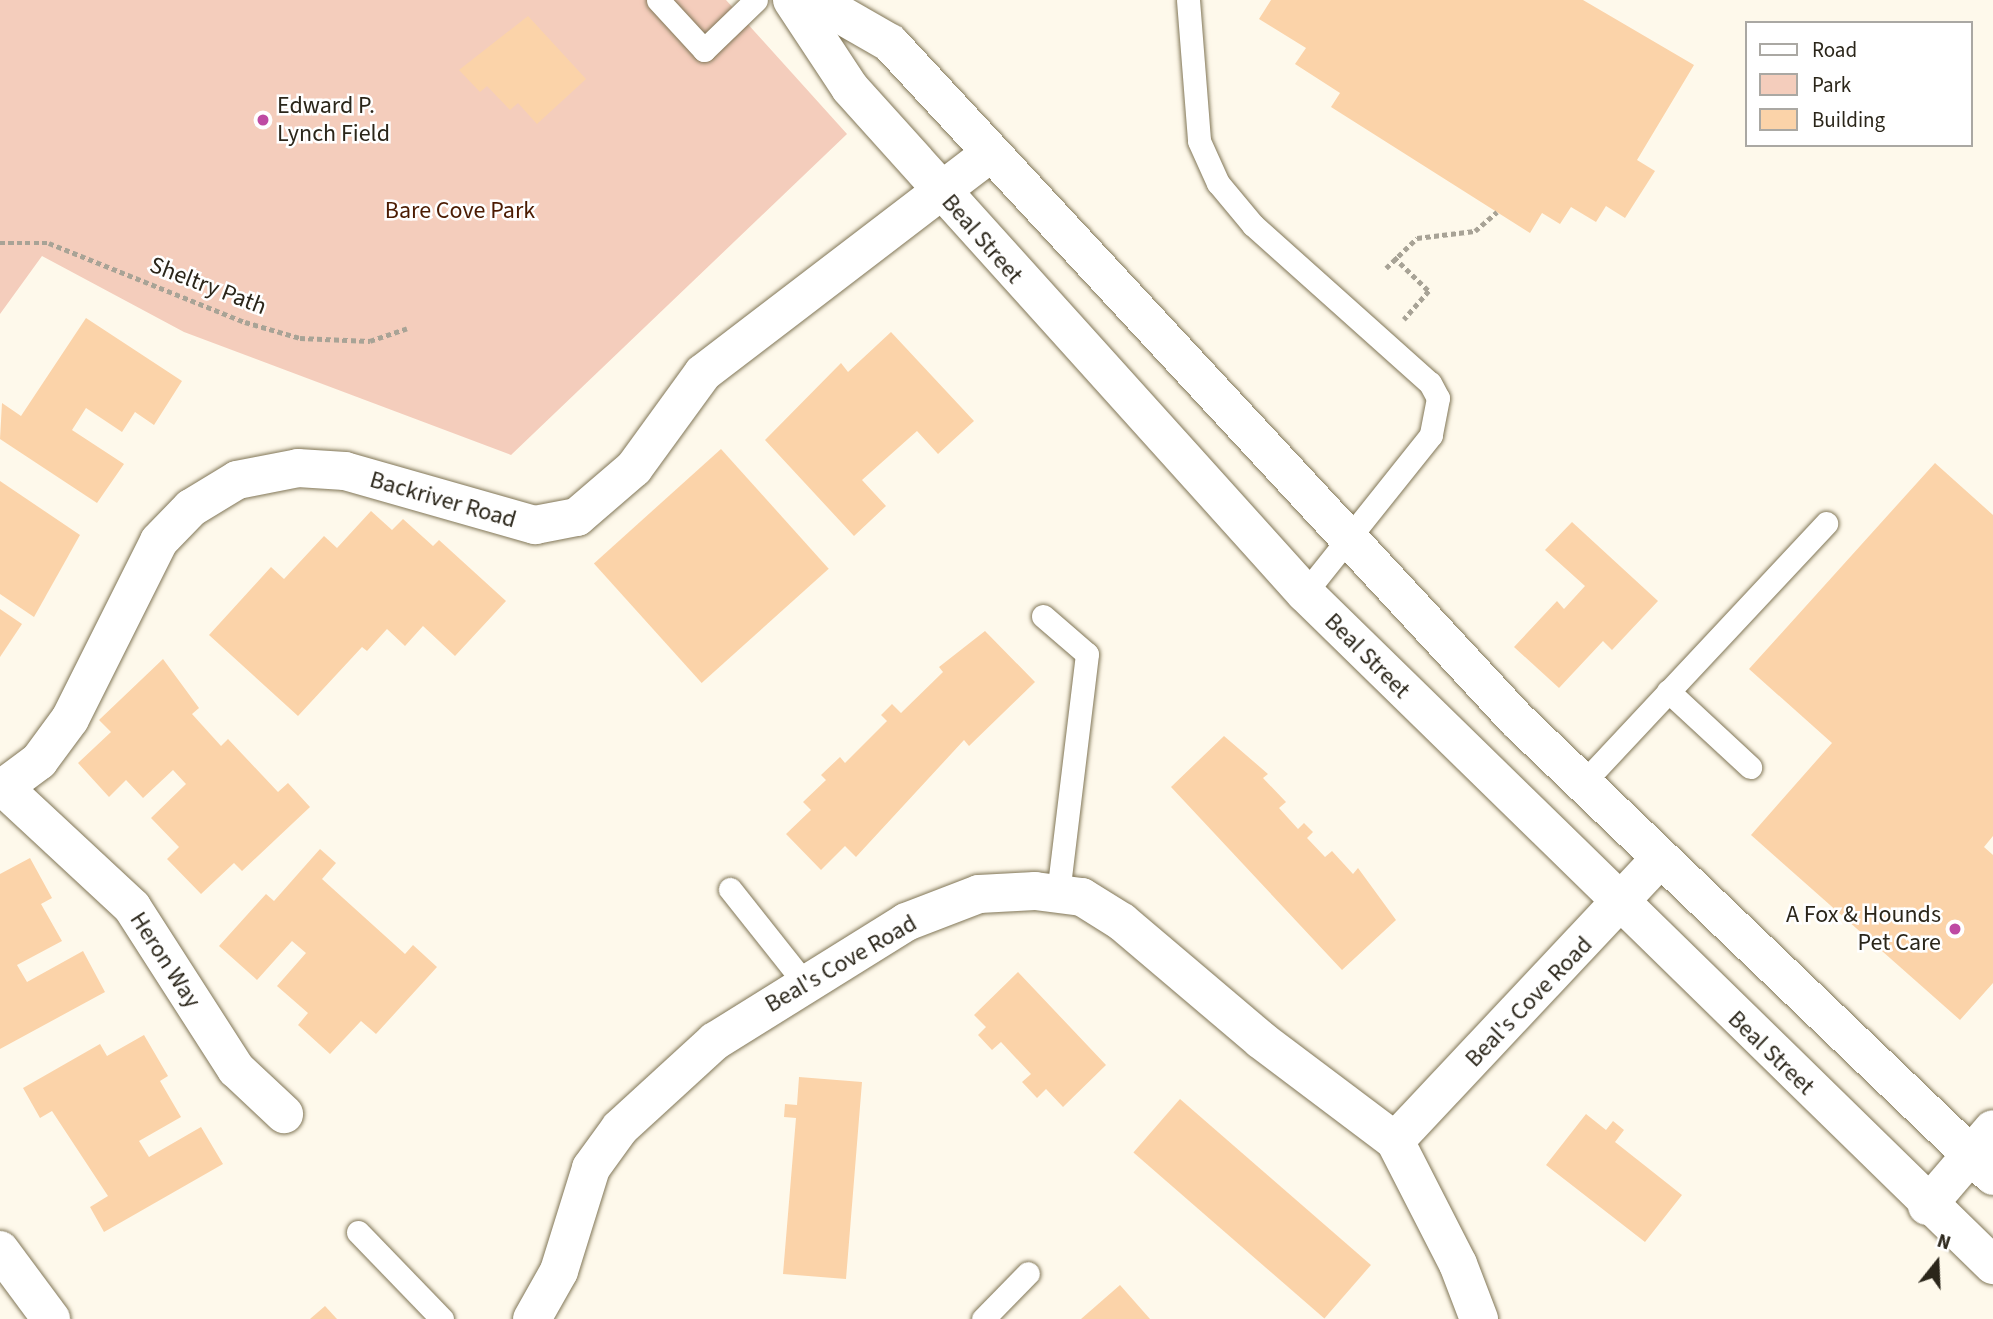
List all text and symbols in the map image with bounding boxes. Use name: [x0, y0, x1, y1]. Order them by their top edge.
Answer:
legend: [1744, 21, 1972, 147]
text: Road: [1812, 35, 1857, 65]
text: Park: [1812, 70, 1851, 100]
place label: Edward P. Lynch Field: [277, 92, 390, 148]
text: Building: [1812, 105, 1885, 135]
marker: Edward P. Lynch Field: [255, 112, 271, 128]
street label: Beal Street: [935, 188, 1029, 290]
park label: Bare Cove Park: [385, 197, 535, 225]
street label: Sheltry Path: [146, 251, 270, 321]
street label: Backriver Road: [366, 465, 520, 535]
street label: Beal Street: [1318, 607, 1416, 705]
place label: A Fox & Hounds Pet Care: [1786, 901, 1941, 957]
street label: Heron Way: [123, 907, 207, 1013]
street label: Beal's Cove Road: [760, 909, 922, 1019]
marker: A Fox & Hounds Pet Care: [1947, 921, 1963, 937]
street label: Beal's Cove Road: [1460, 931, 1598, 1073]
street label: Beal Street: [1722, 1005, 1820, 1101]
north arrow: [1902, 1228, 1972, 1298]
text: N: [1933, 1228, 1954, 1257]

